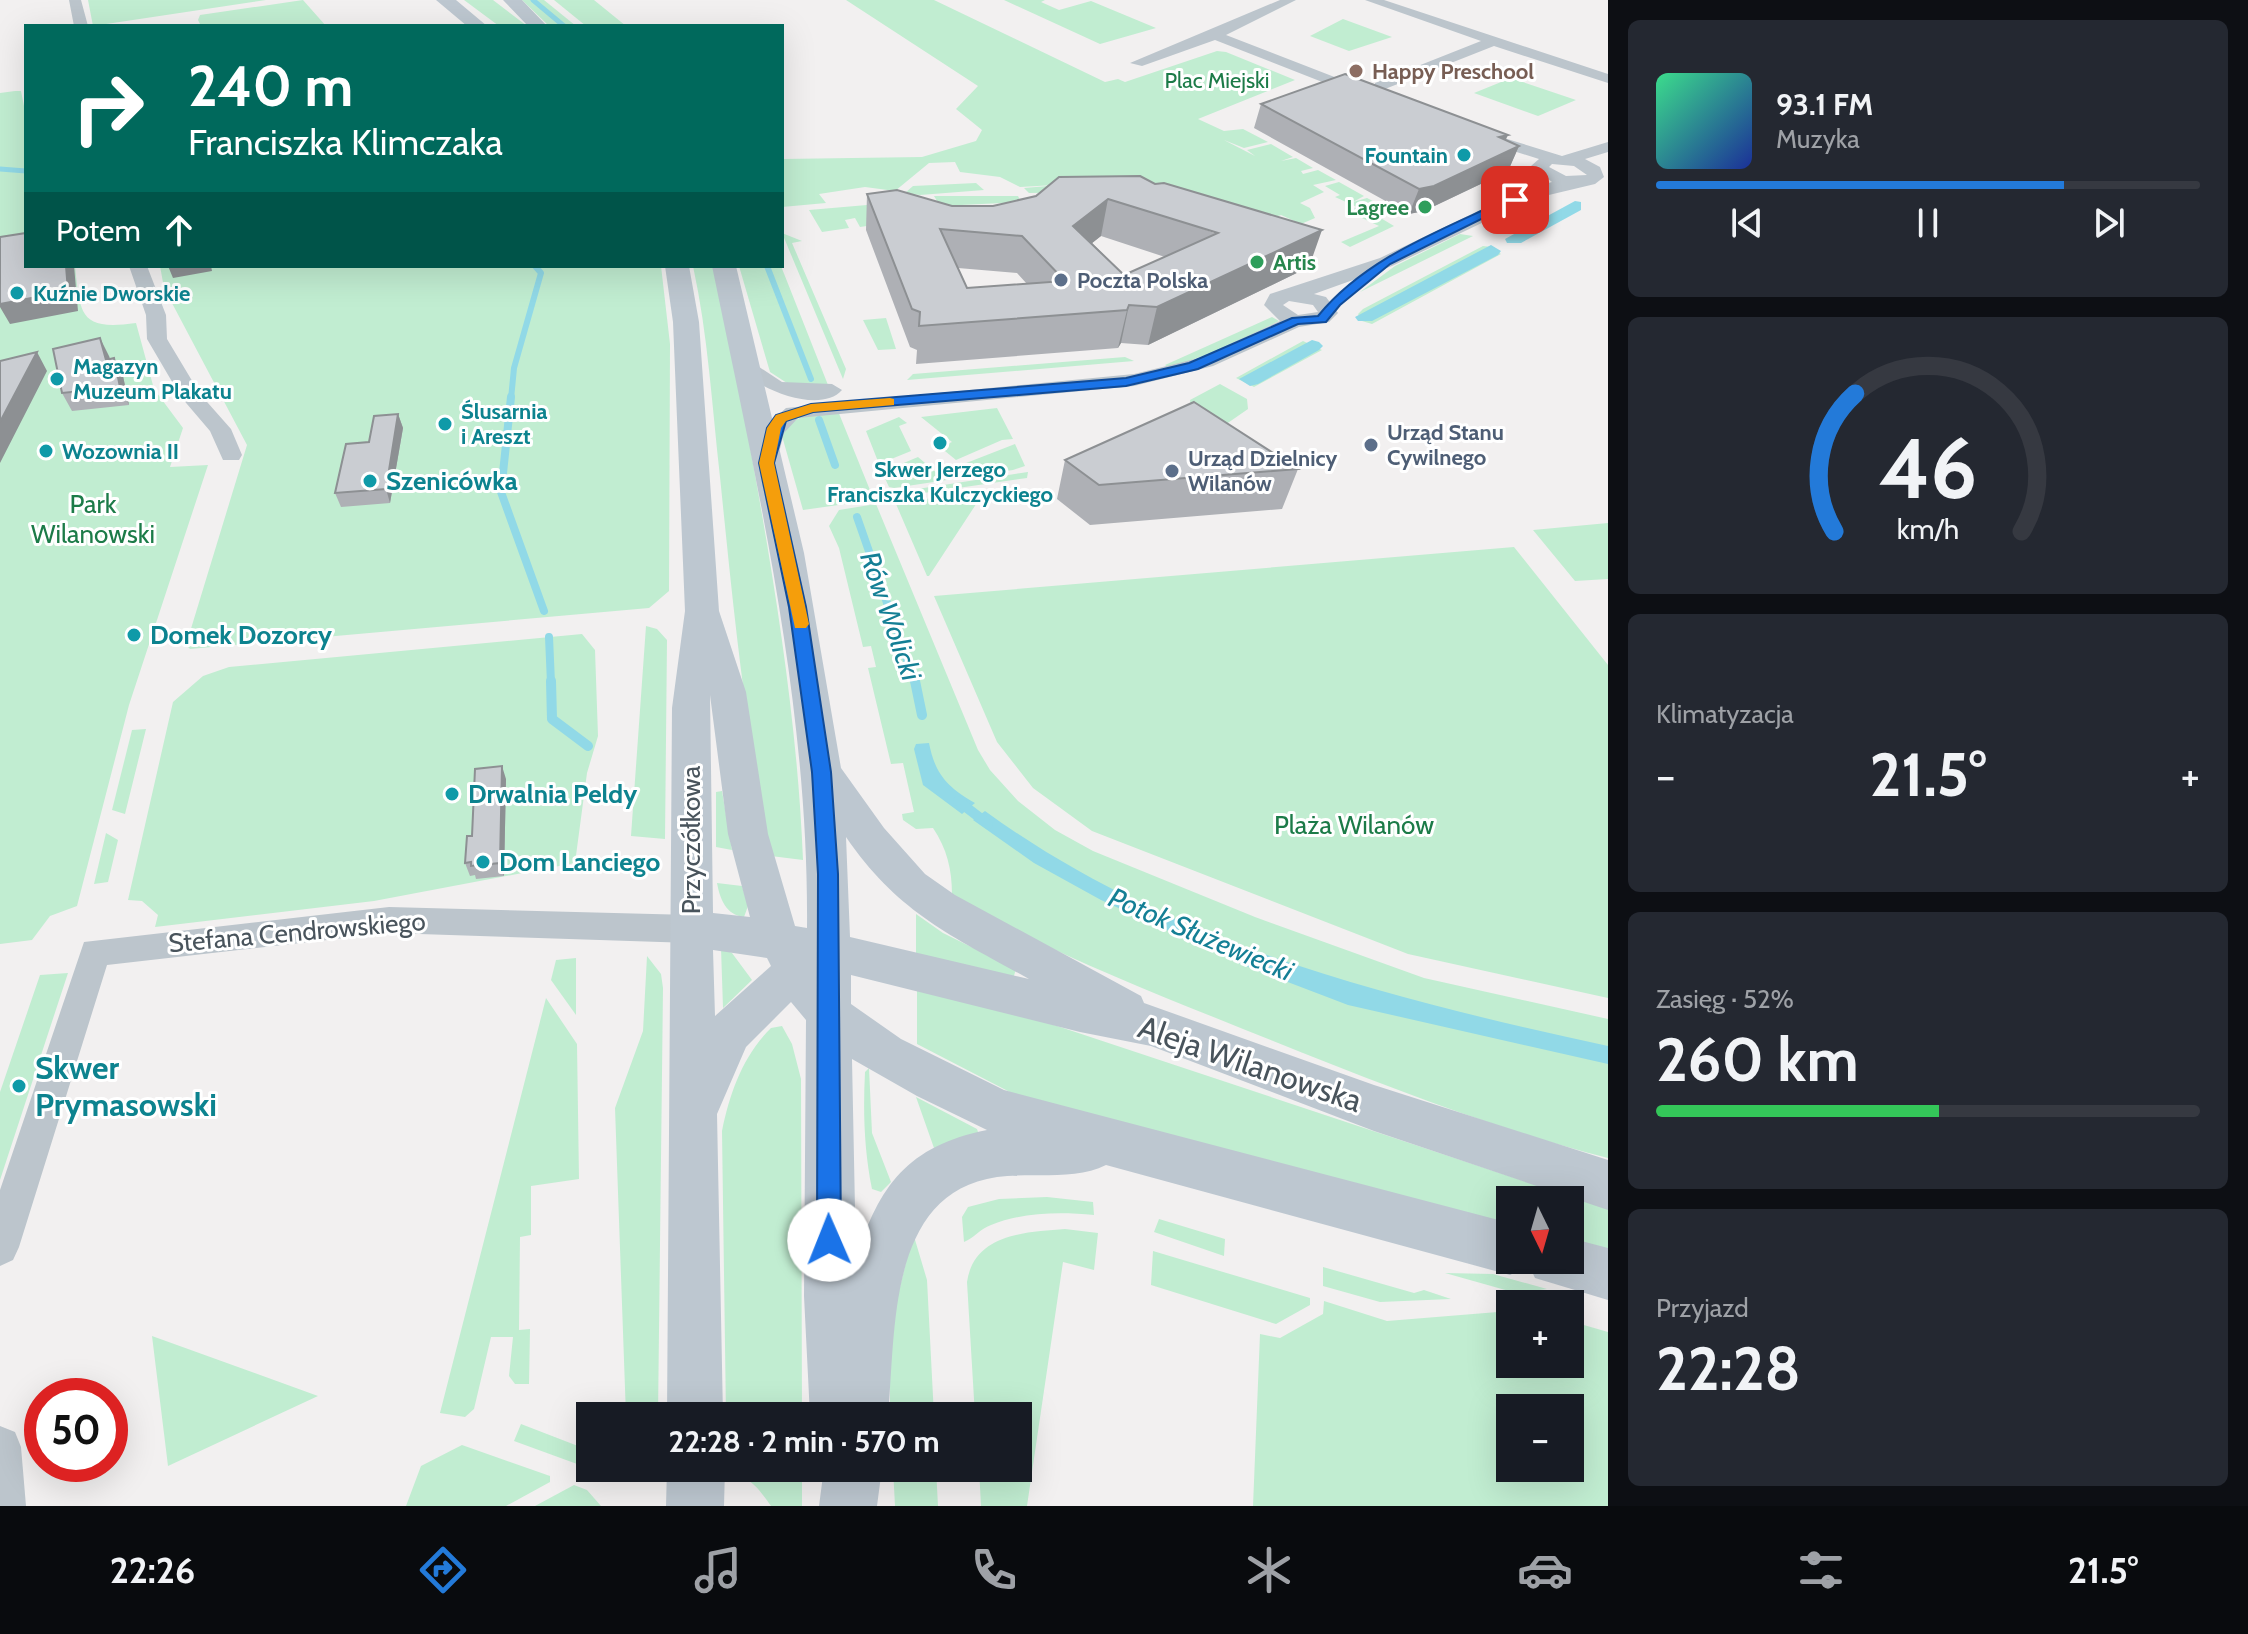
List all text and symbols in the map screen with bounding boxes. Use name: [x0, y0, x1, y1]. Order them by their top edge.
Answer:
text: 240 m: [188, 52, 353, 120]
icon: right: [56, 56, 160, 160]
place label: Happy Preschool: [1372, 58, 1534, 85]
marker: Happy Preschool: [1347, 62, 1365, 80]
park label: Plac Miejski: [1164, 67, 1270, 94]
text: 93.1 FM: [1776, 86, 1873, 123]
text: Franciszka Klimczaka: [188, 120, 503, 164]
text: Muzyka: [1776, 123, 1860, 155]
place label: Fountain: [1365, 142, 1448, 169]
marker: Fountain: [1455, 146, 1473, 164]
pin: [1481, 166, 1549, 234]
icon: arrive: [1493, 178, 1537, 222]
place label: Lagree: [1346, 194, 1409, 221]
marker: Lagree: [1416, 198, 1434, 216]
icon: previous: [1725, 201, 1769, 245]
icon: pause: [1906, 201, 1950, 245]
icon: next: [2087, 201, 2131, 245]
icon: ahead: [157, 208, 201, 252]
text: Potem: [56, 212, 141, 249]
place label: Artis: [1273, 249, 1316, 276]
marker: Artis: [1248, 253, 1266, 271]
place label: Poczta Polska: [1077, 267, 1208, 294]
marker: Poczta Polska: [1052, 271, 1070, 289]
place label: Kuźnie Dworskie: [33, 280, 190, 307]
marker: Kuźnie Dworskie: [8, 284, 26, 302]
place label: Magazyn Muzeum Plakatu: [73, 353, 232, 405]
marker: Magazyn Muzeum Plakatu: [48, 370, 66, 388]
place label: Ślusarnia i Areszt: [461, 398, 548, 450]
marker: Ślusarnia i Areszt: [436, 415, 454, 433]
text: 46: [1879, 417, 1977, 518]
place label: Urząd Stanu Cywilnego: [1387, 419, 1504, 471]
marker: Skwer Jerzego Franciszka Kulczyckiego: [931, 434, 949, 452]
marker: Urząd Stanu Cywilnego: [1362, 436, 1380, 454]
place label: Wozownia II: [62, 438, 179, 465]
marker: Wozownia II: [37, 442, 55, 460]
place label: Urząd Dzielnicy Wilanów: [1188, 445, 1337, 497]
place label: Skwer Jerzego Franciszka Kulczyckiego: [827, 456, 1053, 508]
marker: Urząd Dzielnicy Wilanów: [1163, 462, 1181, 480]
place label: Szenicówka: [386, 465, 518, 497]
marker: Szenicówka: [361, 472, 379, 490]
park label: Park Wilanowski: [31, 488, 155, 550]
text: km/h: [1897, 511, 1959, 546]
water label: Rów Wolicki: [853, 547, 929, 686]
place label: Domek Dozorcy: [150, 619, 332, 651]
marker: Domek Dozorcy: [125, 626, 143, 644]
text: Klimatyzacja: [1656, 698, 1794, 730]
text: 21.5°: [1870, 738, 1986, 811]
text: −: [1656, 749, 1675, 802]
text: +: [2181, 749, 2200, 802]
street label: Przyczółkowa: [675, 765, 707, 914]
place label: Drwalnia Peldy: [468, 778, 637, 810]
marker: Drwalnia Peldy: [443, 785, 461, 803]
park label: Plaża Wilanów: [1274, 809, 1434, 841]
place label: Dom Lanciego: [499, 846, 661, 878]
marker: Dom Lanciego: [474, 853, 492, 871]
water label: Potok Służewiecki: [1104, 880, 1299, 989]
street label: Stefana Cendrowskiego: [167, 905, 427, 959]
text: Zasięg · 52%: [1656, 983, 1794, 1015]
street label: Aleja Wilanowska: [1133, 1007, 1368, 1120]
text: 260 km: [1656, 1023, 1859, 1096]
place label: Skwer Prymasowski: [35, 1048, 217, 1124]
marker: Skwer Prymasowski: [10, 1077, 28, 1095]
north arrow: [1496, 1186, 1584, 1274]
map controls: [1496, 1186, 1584, 1482]
position arrow: [787, 1198, 871, 1282]
button: +: [1496, 1290, 1584, 1378]
text: Przyjazd: [1656, 1292, 1749, 1324]
text: 22:28: [1656, 1332, 1801, 1405]
speed limit sign: 50: [24, 1378, 128, 1482]
button: −: [1496, 1394, 1584, 1482]
text: 22:28 · 2 min · 570 m: [669, 1423, 939, 1460]
icon: directions: [415, 1542, 471, 1598]
icon: music: [690, 1542, 746, 1598]
icon: phone: [966, 1542, 1022, 1598]
icon: climate: [1241, 1542, 1297, 1598]
icon: car: [1517, 1542, 1573, 1598]
icon: filters: [1793, 1542, 1849, 1598]
text: 22:26: [110, 1548, 195, 1592]
text: 21.5°: [2068, 1548, 2138, 1592]

